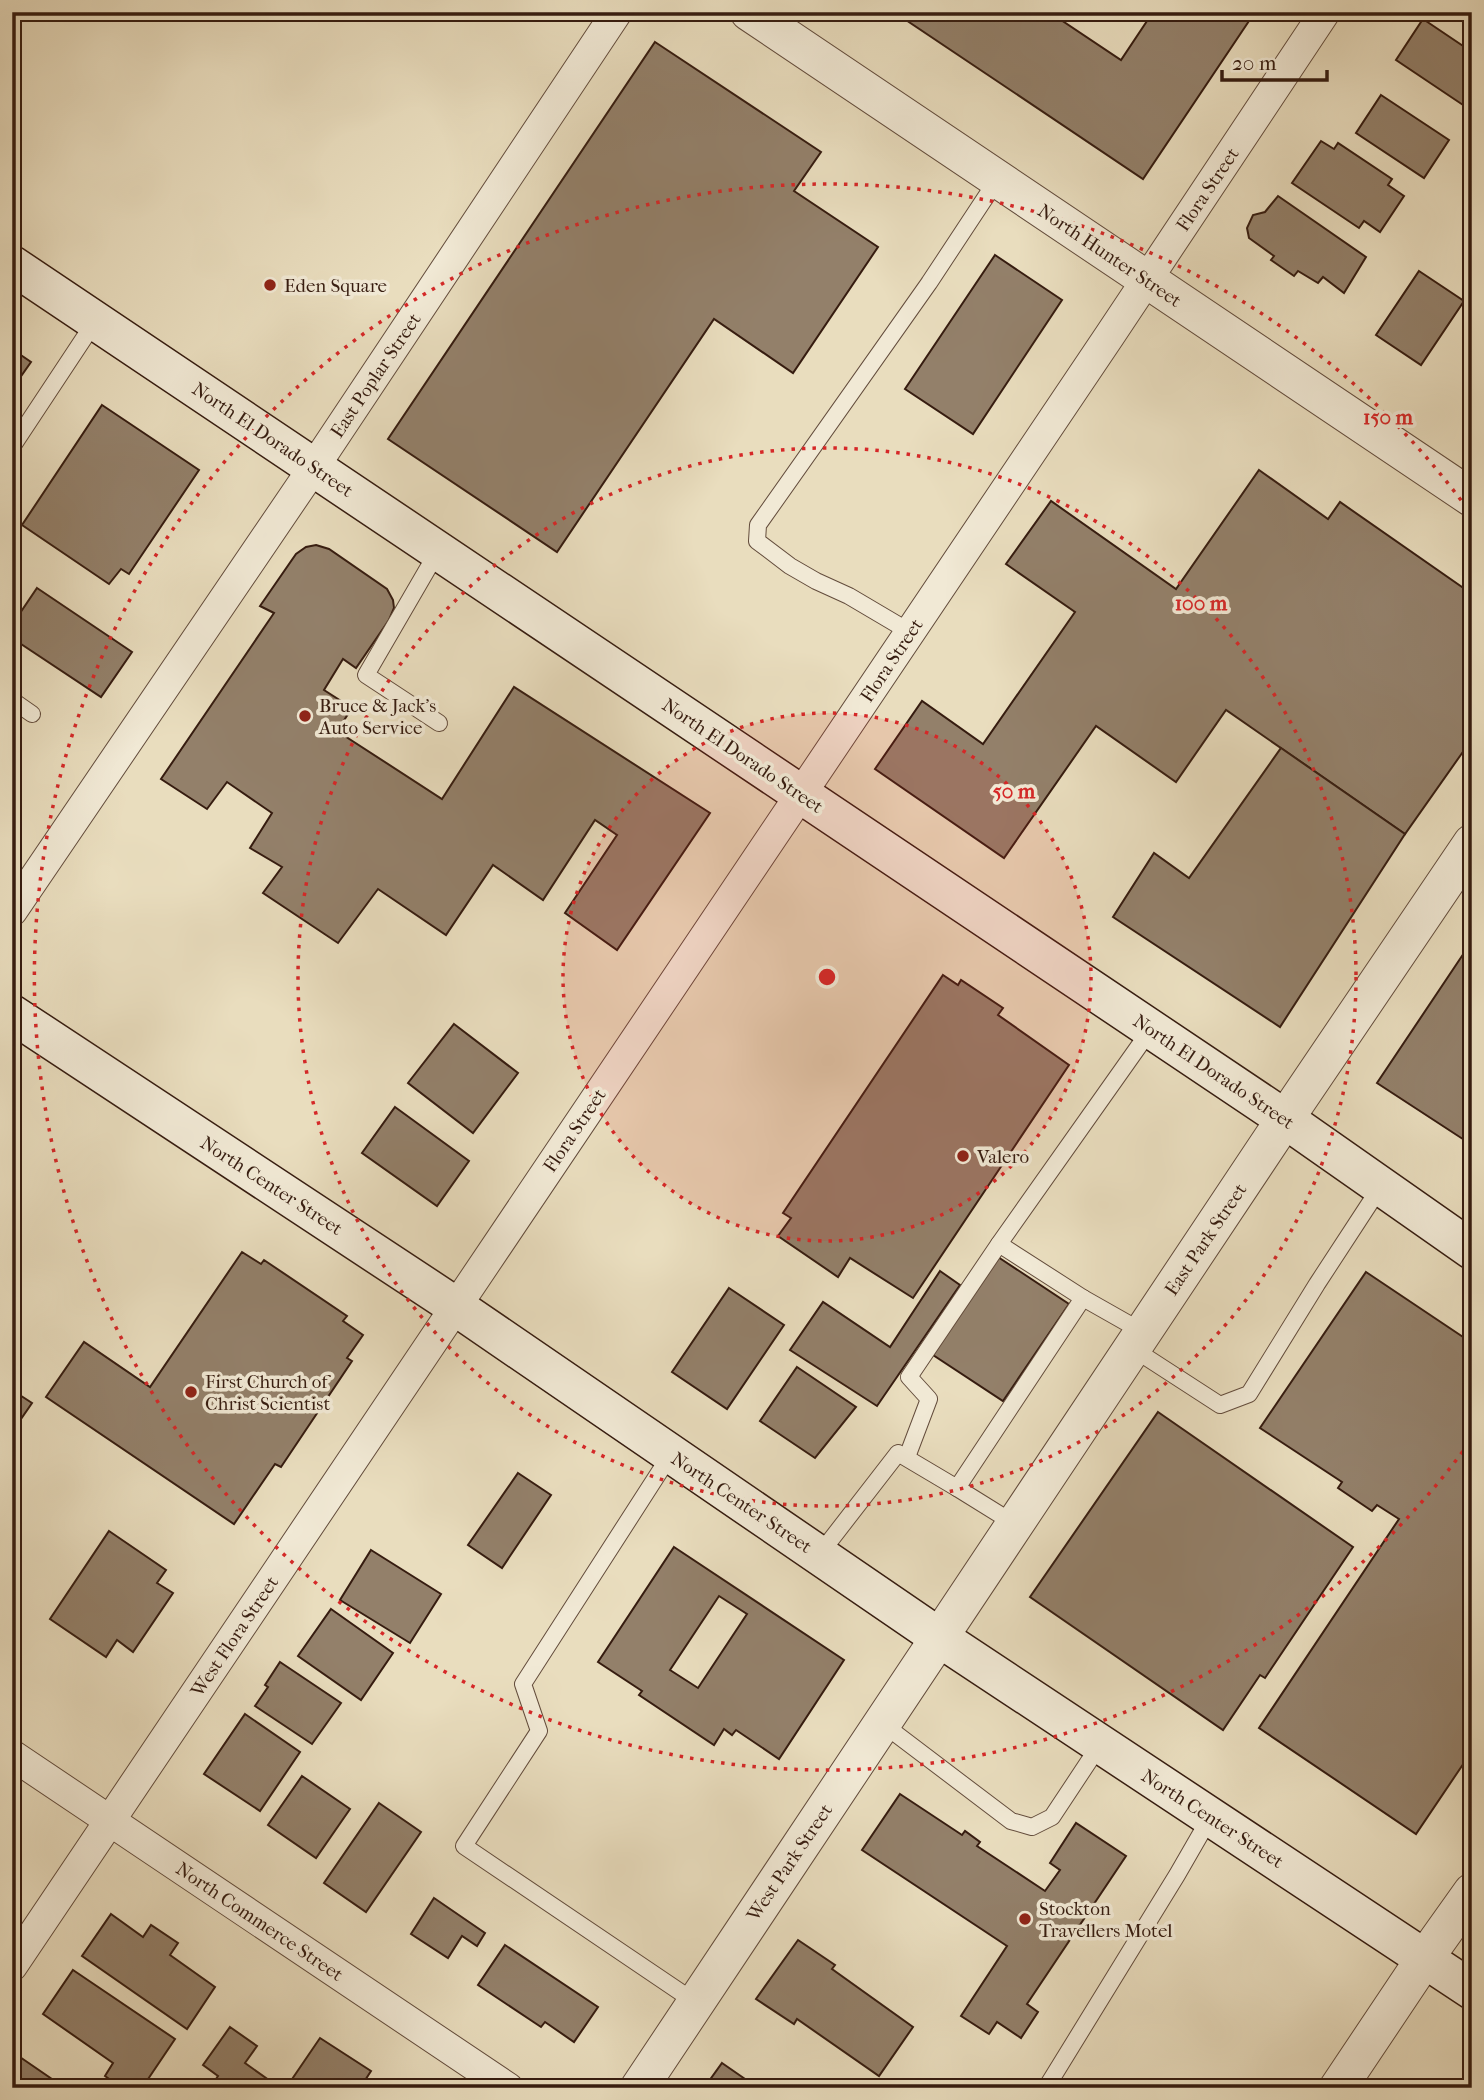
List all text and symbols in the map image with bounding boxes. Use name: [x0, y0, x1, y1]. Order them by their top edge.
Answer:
scale bar: [1222, 38, 1326, 82]
text: 20 m: [1232, 51, 1277, 75]
street label: Flora Street: [1172, 143, 1244, 236]
street label: North Hunter Street: [1034, 200, 1186, 312]
place label: Eden Square: [284, 275, 387, 297]
marker: Eden Square: [262, 277, 278, 293]
street label: East Poplar Street: [326, 309, 426, 442]
street label: North El Dorado Street: [188, 378, 357, 502]
text: 150 m: [1363, 405, 1414, 429]
text: 100 m: [1175, 591, 1228, 615]
street label: Flora Street: [856, 614, 928, 707]
street label: North El Dorado Street: [658, 694, 827, 818]
place label: Bruce & Jack's Auto Service: [318, 695, 436, 739]
marker: Bruce & Jack's Auto Service: [297, 708, 313, 724]
text: 50 m: [993, 779, 1036, 803]
centre of rings: [815, 965, 839, 989]
street label: North El Dorado Street: [1129, 1010, 1298, 1134]
street label: Flora Street: [539, 1084, 611, 1177]
street label: North Center Street: [196, 1132, 347, 1240]
place label: Valero: [976, 1146, 1029, 1168]
marker: Valero: [955, 1148, 971, 1164]
street label: East Park Street: [1160, 1179, 1251, 1300]
place label: First Church of Christ Scientist: [205, 1371, 331, 1415]
marker: First Church of Christ Scientist: [183, 1384, 199, 1400]
street label: North Center Street: [667, 1448, 816, 1558]
street label: West Flora Street: [186, 1572, 283, 1702]
street label: North Center Street: [1137, 1765, 1288, 1873]
street label: West Park Street: [742, 1800, 837, 1926]
street label: North Commerce Street: [172, 1858, 347, 1986]
place label: Stockton Travellers Motel: [1039, 1898, 1172, 1942]
marker: Stockton Travellers Motel: [1017, 1911, 1033, 1927]

